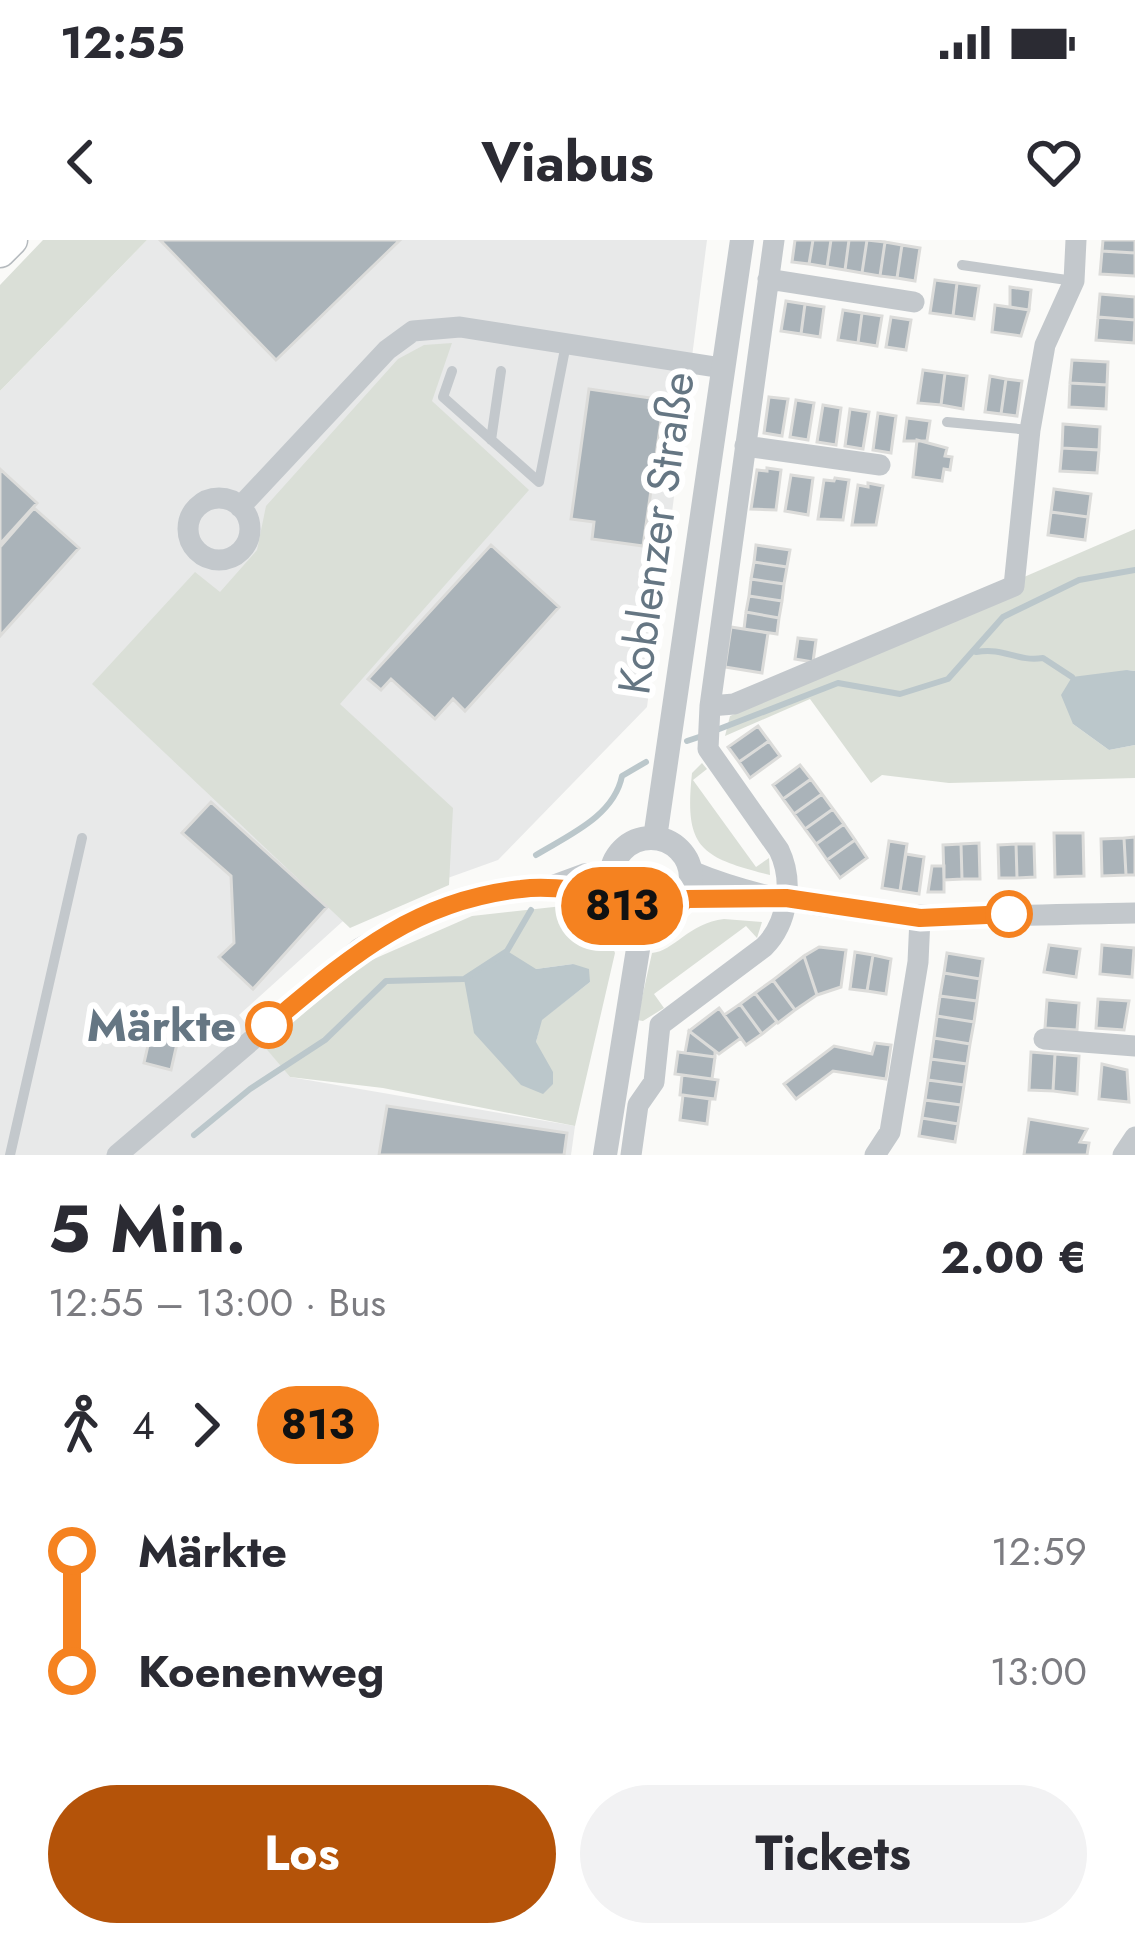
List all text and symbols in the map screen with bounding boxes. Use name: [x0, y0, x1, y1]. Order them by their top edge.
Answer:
text: 12:55: [60, 10, 185, 75]
text: Viabus: [481, 123, 654, 201]
icon: back: [48, 129, 114, 195]
icon: heart: [1021, 129, 1087, 195]
street label: Koblenzer Straße: [601, 368, 711, 698]
line badge: 813: [553, 867, 691, 945]
text: 813: [585, 875, 659, 936]
unlabelled marker: [987, 892, 1031, 936]
place label: Märkte: [87, 993, 236, 1058]
marker: Märkte: [247, 1003, 291, 1047]
text: 5 Min.: [48, 1181, 247, 1277]
text: 2.00 €: [940, 1225, 1087, 1290]
text: 12:55 – 13:00 · Bus: [48, 1274, 386, 1331]
icon: walk: [48, 1392, 114, 1458]
icon: forward: [173, 1392, 239, 1458]
text: 813: [281, 1394, 355, 1455]
text: 4: [132, 1397, 155, 1454]
text: Märkte: [138, 1519, 287, 1584]
text: 12:59: [991, 1523, 1087, 1580]
text: Koenenweg: [138, 1639, 385, 1704]
text: 13:00: [990, 1643, 1087, 1700]
button: Los: [48, 1785, 556, 1923]
button: Tickets: [580, 1785, 1087, 1923]

